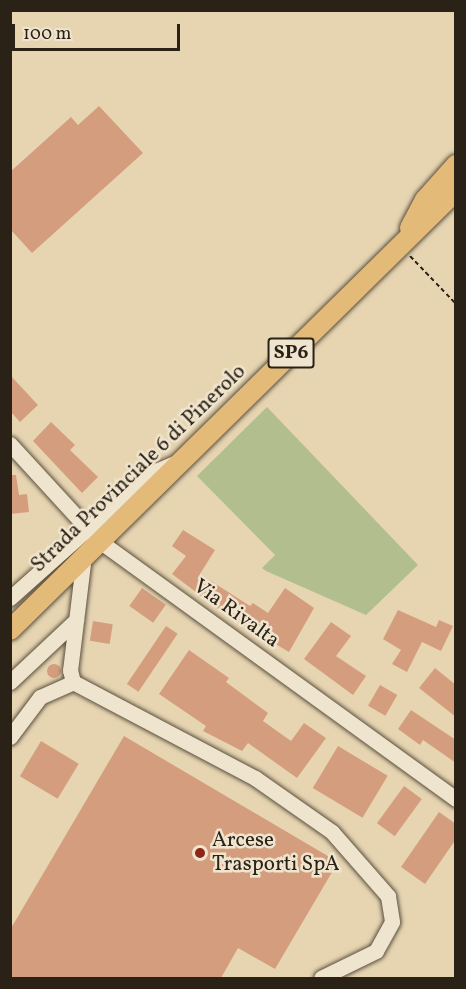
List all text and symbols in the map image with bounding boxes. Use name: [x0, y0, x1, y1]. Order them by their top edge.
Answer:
scale bar: [15, 12, 183, 50]
text: 100 m: [23, 22, 72, 47]
road number: SP6: [267, 336, 315, 370]
street label: Strada Provinciale 6 di Pinerolo: [26, 360, 252, 578]
street label: Via Rivalta: [188, 574, 284, 654]
place label: Arcese Trasporti SpA: [212, 828, 340, 878]
marker: Arcese Trasporti SpA: [193, 846, 207, 860]

